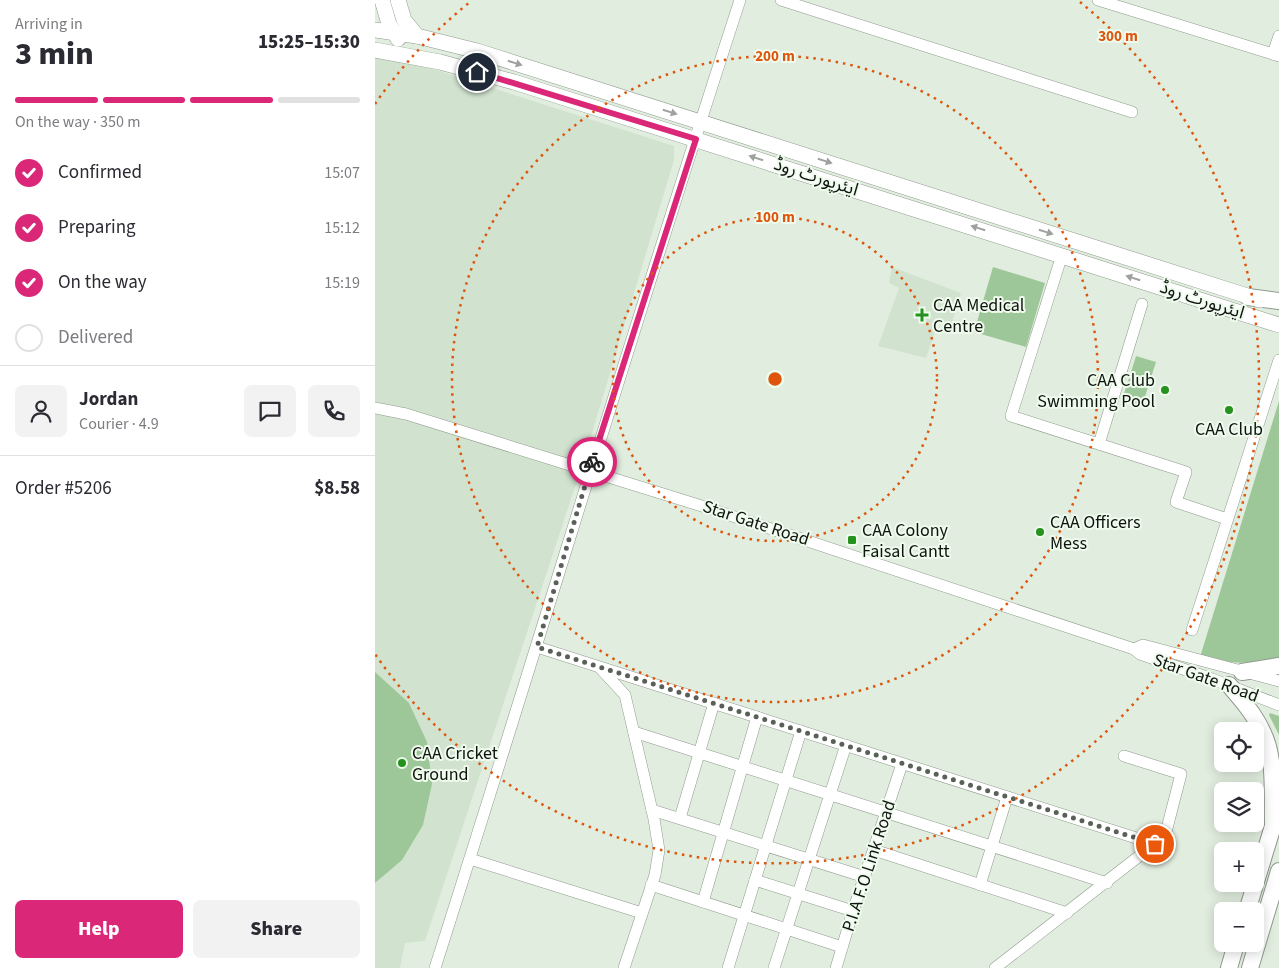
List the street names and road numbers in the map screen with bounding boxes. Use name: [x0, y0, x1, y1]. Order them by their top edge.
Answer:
street label: ایئرپورٹ روڈ: [770, 152, 862, 202]
street label: ایئرپورٹ روڈ: [1156, 275, 1248, 325]
street label: Star Gate Road: [699, 494, 813, 552]
street label: Star Gate Road: [1150, 647, 1262, 709]
street label: P.I.A F.O Link Road: [836, 797, 902, 935]

